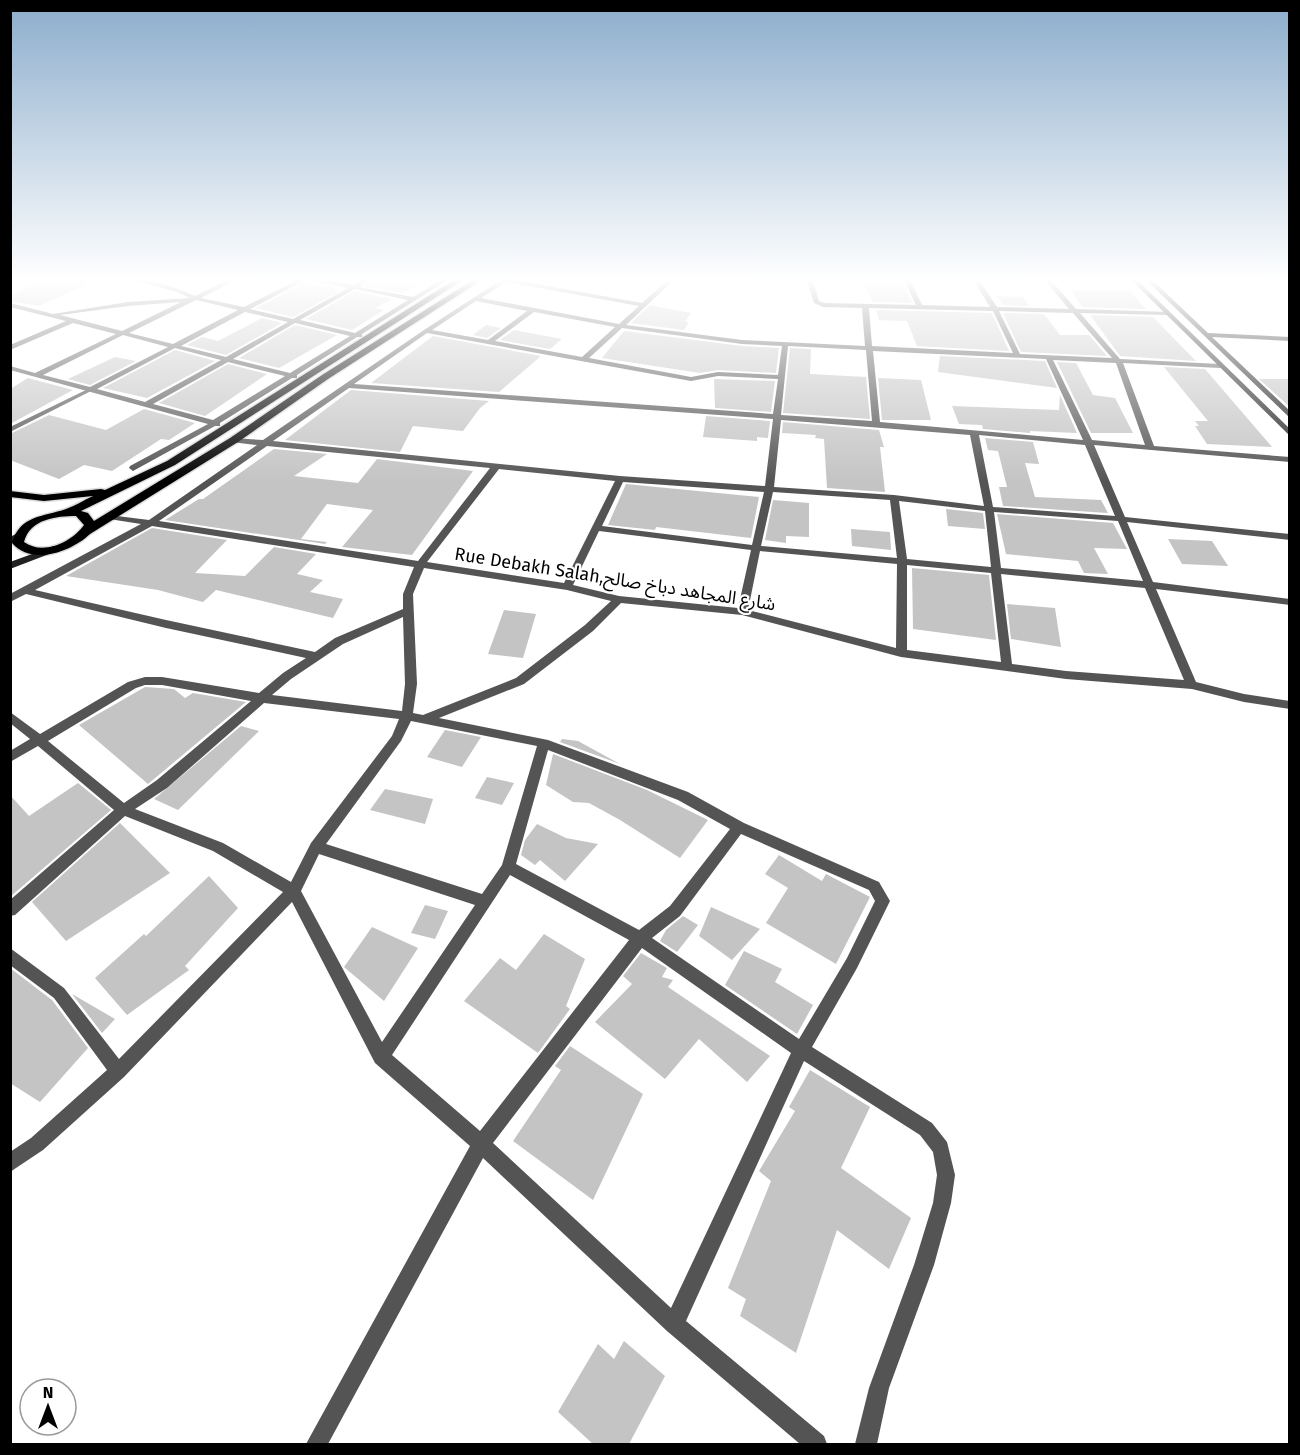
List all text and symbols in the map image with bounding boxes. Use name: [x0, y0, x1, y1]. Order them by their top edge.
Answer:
street label: Rue Debakh Salah,شارع المجاهد دباخ صالح: [452, 543, 777, 618]
north arrow: [18, 1377, 78, 1437]
text: N: [43, 1383, 53, 1402]

